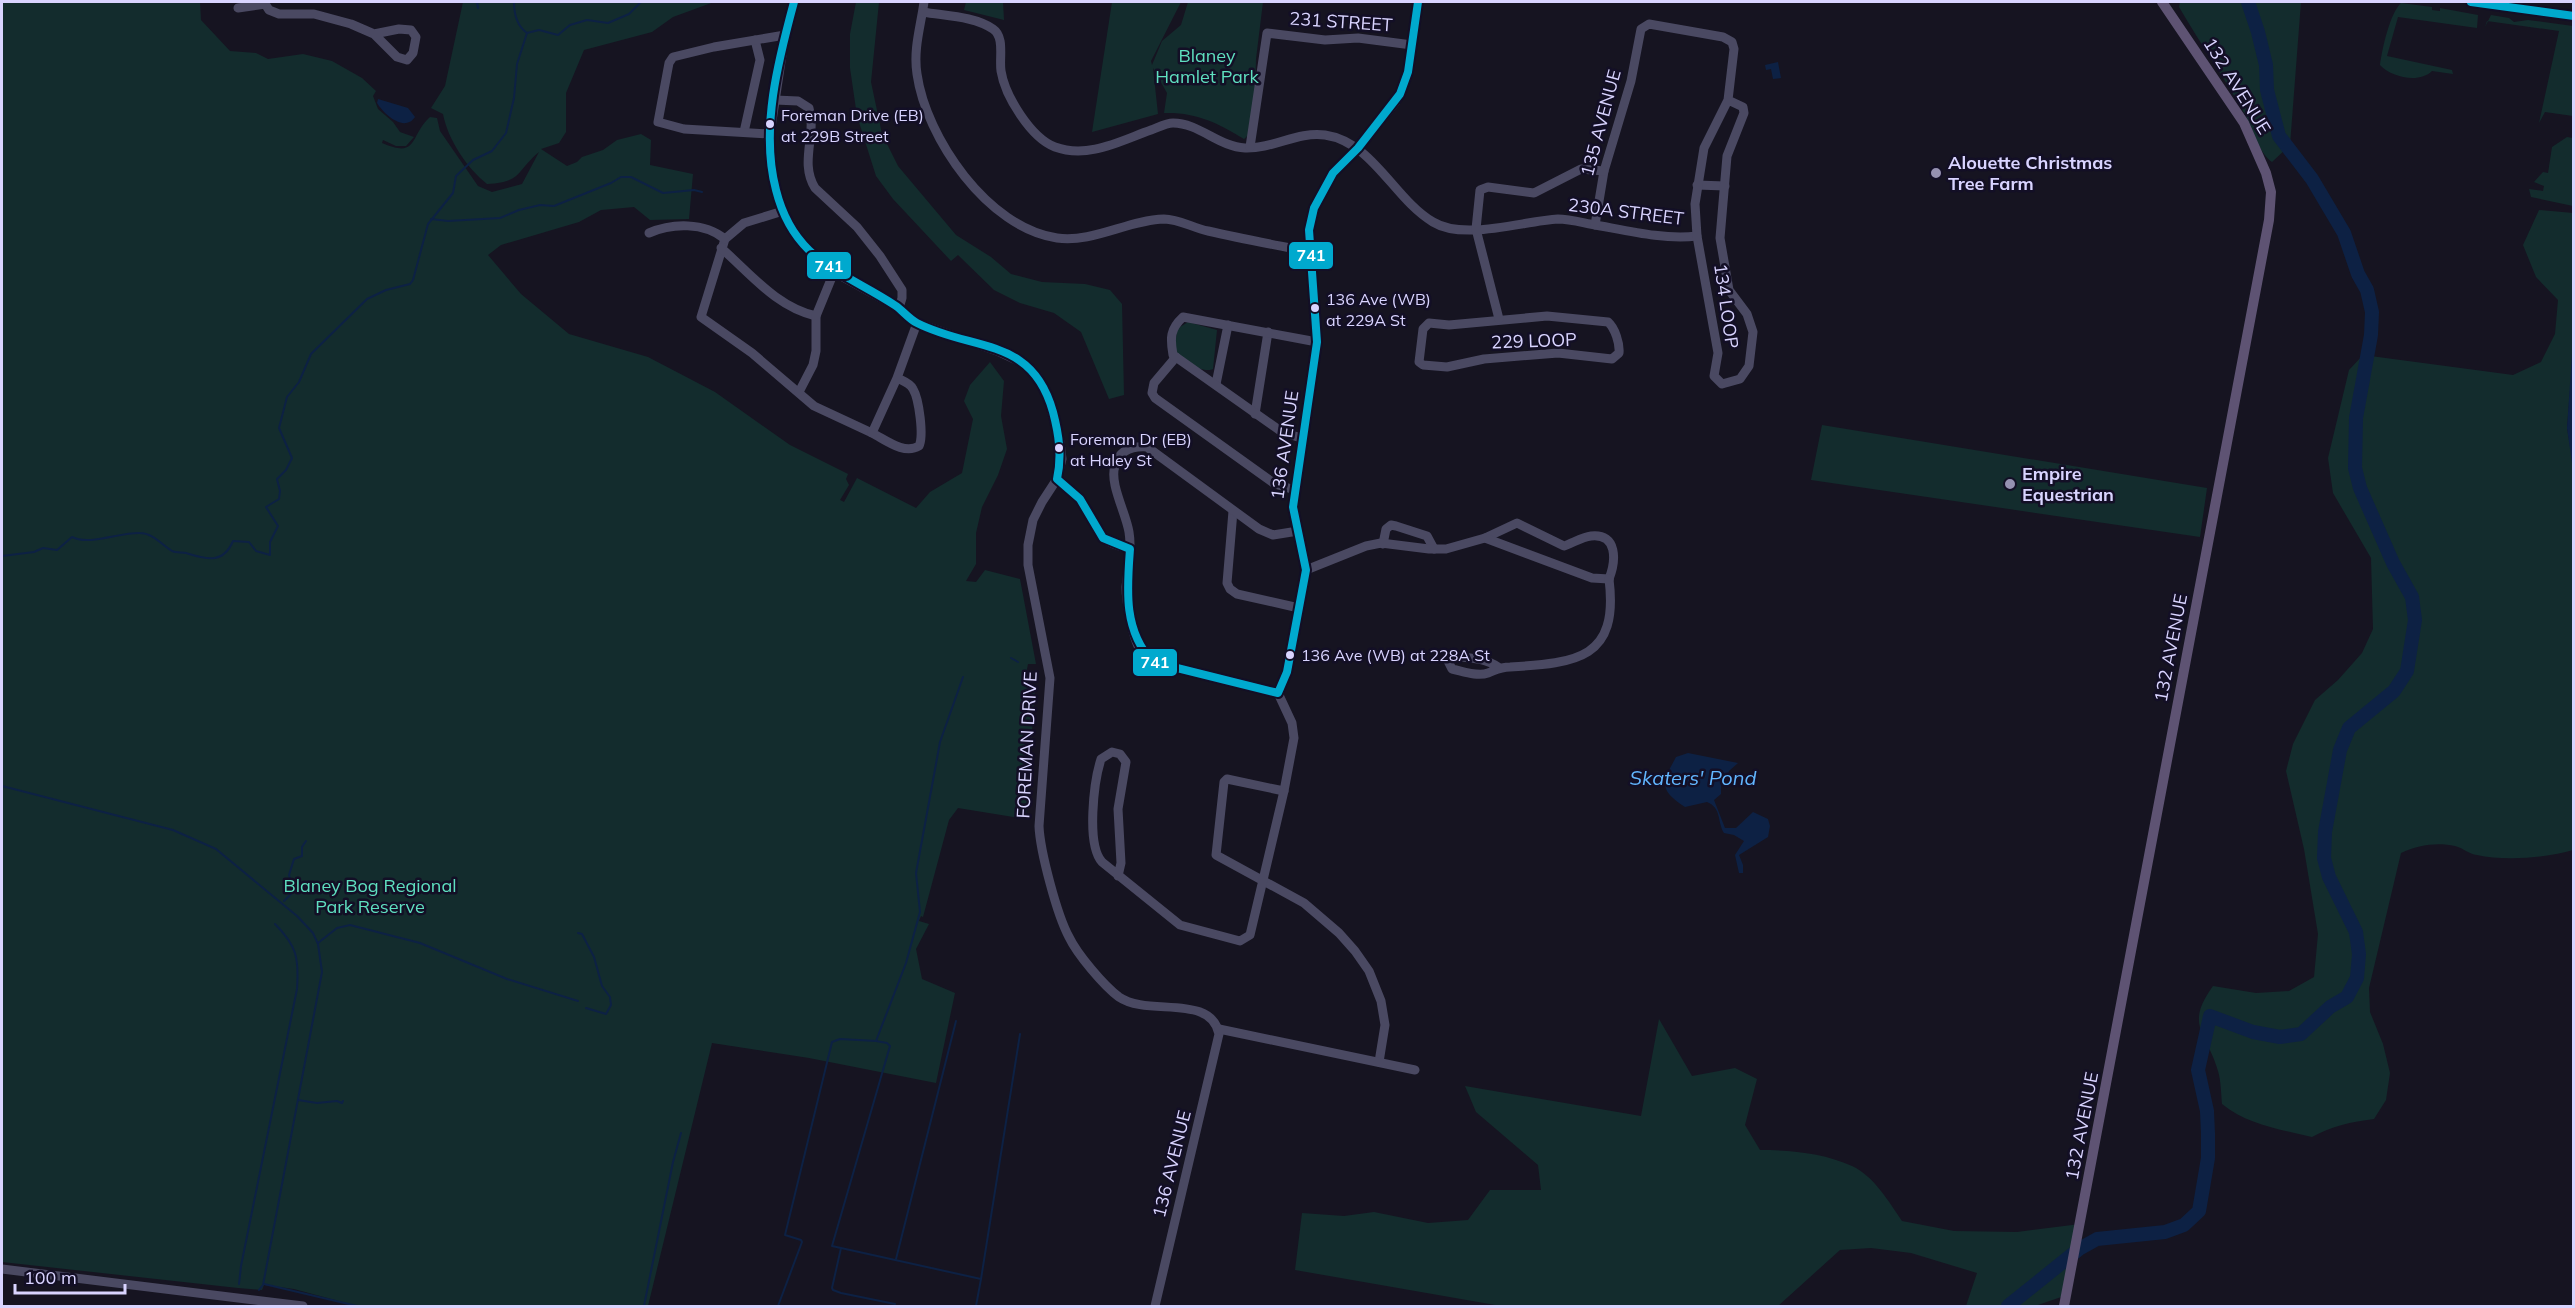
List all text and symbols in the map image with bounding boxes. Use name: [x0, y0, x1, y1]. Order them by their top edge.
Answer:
street label: 231 STREET: [1289, 6, 1393, 37]
street label: 132 AVENUE: [2199, 33, 2276, 138]
park label: Blaney Hamlet Park: [1155, 44, 1259, 88]
street label: 135 AVENUE: [1575, 67, 1626, 179]
place label: Foreman Drive (EB) at 229B Street: [781, 105, 924, 146]
marker: Foreman Drive (EB) at 229B Street: [764, 118, 776, 130]
place label: Alouette Christmas Tree Farm: [1948, 151, 2112, 195]
marker: Alouette Christmas Tree Farm: [1929, 166, 1943, 180]
street label: 230A STREET: [1567, 193, 1685, 230]
line badge: 741: [1288, 241, 1334, 270]
text: 741: [1297, 245, 1325, 265]
line badge: 741: [806, 251, 852, 280]
text: 741: [815, 256, 843, 276]
street label: 134 LOOP: [1709, 262, 1744, 350]
place label: 136 Ave (WB) at 229A St: [1326, 289, 1431, 330]
marker: 136 Ave (WB) at 229A St: [1309, 302, 1321, 314]
street label: 229 LOOP: [1491, 328, 1577, 353]
street label: 136 AVENUE: [1265, 389, 1304, 501]
place label: Foreman Dr (EB) at Haley St: [1070, 429, 1192, 470]
marker: Foreman Dr (EB) at Haley St: [1053, 442, 1065, 454]
place label: Empire Equestrian: [2022, 462, 2114, 506]
marker: Empire Equestrian: [2003, 477, 2017, 491]
street label: 132 AVENUE: [2149, 592, 2192, 704]
place label: 136 Ave (WB) at 228A St: [1301, 645, 1490, 665]
line badge: 741: [1132, 648, 1178, 677]
marker: 136 Ave (WB) at 228A St: [1284, 649, 1296, 661]
text: 741: [1141, 652, 1169, 672]
street label: FOREMAN DRIVE: [1011, 671, 1042, 819]
water label: Skaters' Pond: [1630, 765, 1756, 790]
park label: Blaney Bog Regional Park Reserve: [284, 874, 456, 918]
street label: 132 AVENUE: [2060, 1070, 2103, 1182]
street label: 136 AVENUE: [1147, 1108, 1196, 1220]
scale bar: [15, 1257, 124, 1295]
text: 100 m: [24, 1266, 77, 1289]

